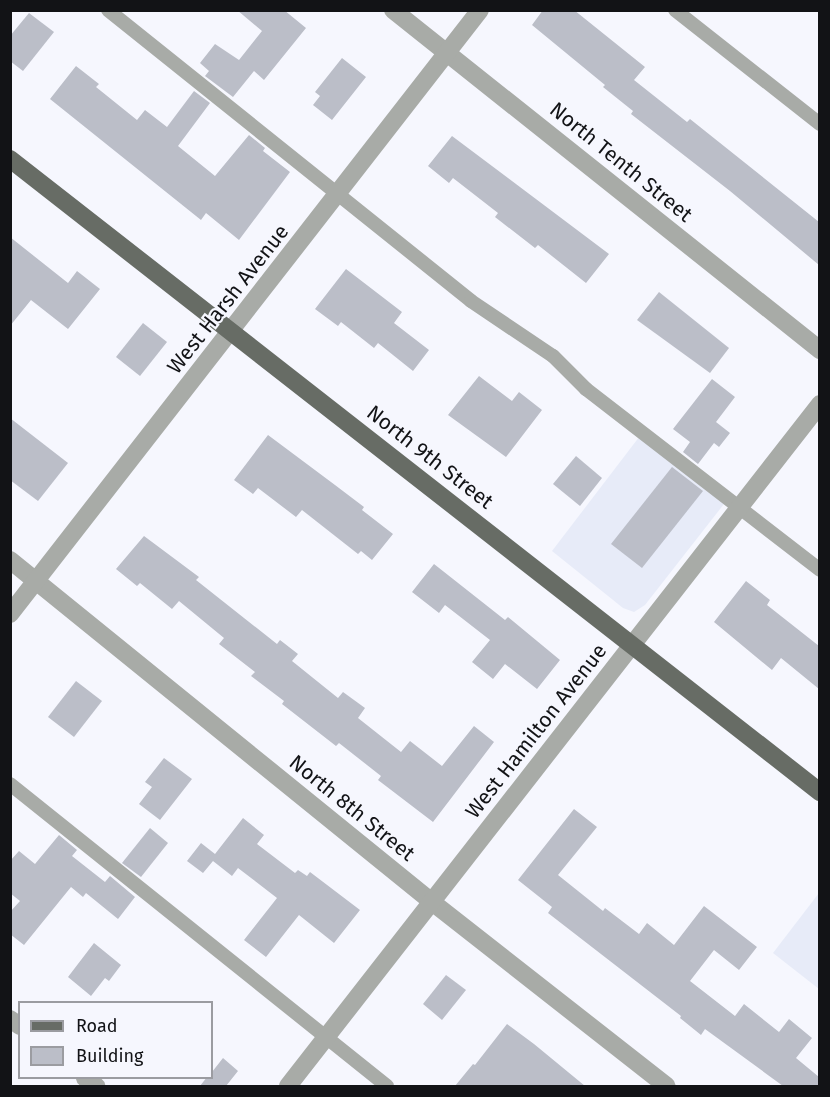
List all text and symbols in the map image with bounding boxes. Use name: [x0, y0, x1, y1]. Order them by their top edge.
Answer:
street label: North Tenth Street: [545, 97, 697, 227]
street label: West Harsh Avenue: [162, 219, 294, 379]
street label: North 9th Street: [362, 400, 498, 514]
street label: West Hamilton Avenue: [460, 639, 612, 823]
street label: North 8th Street: [284, 750, 420, 866]
legend: [18, 1001, 213, 1079]
text: Road: [76, 1015, 118, 1037]
text: Building: [76, 1045, 143, 1067]

